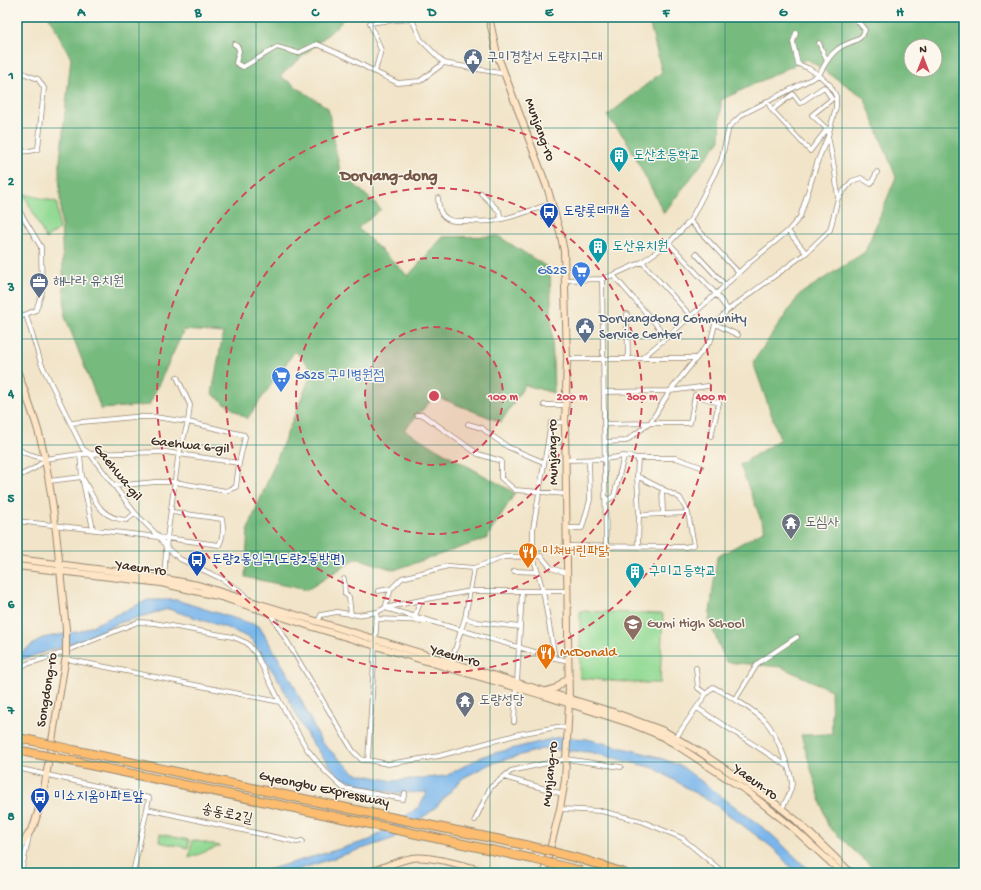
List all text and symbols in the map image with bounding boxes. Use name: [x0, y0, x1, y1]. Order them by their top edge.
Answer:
text: A: [76, 6, 86, 21]
text: B: [194, 6, 203, 21]
text: C: [310, 6, 320, 21]
text: D: [427, 6, 437, 21]
text: E: [545, 6, 554, 21]
text: F: [662, 6, 671, 21]
text: G: [779, 6, 788, 21]
text: H: [896, 6, 904, 21]
north arrow: [903, 38, 943, 78]
text: N: [919, 44, 927, 56]
public building icon: 구미경찰서 도량지구대: [462, 47, 484, 75]
place label: 구미경찰서 도량지구대: [487, 50, 603, 67]
text: 1: [7, 69, 14, 84]
street label: Munjang-ro: [520, 96, 558, 164]
building icon: 도산초등학교: [608, 145, 630, 173]
place label: 도산초등학교: [633, 148, 701, 165]
district label: Doryang-dong: [338, 168, 438, 187]
text: 2: [8, 175, 15, 190]
bus stop icon: 도량롯데캐슬: [538, 201, 560, 229]
place label: 도량롯데캐슬: [563, 203, 631, 221]
building icon: 도산유치원: [587, 236, 609, 264]
place label: 도산유치원: [612, 239, 668, 256]
supermarket icon: GS25: [570, 260, 592, 288]
place label: GS25: [537, 263, 567, 280]
office icon: 해나라 유치원: [28, 271, 50, 299]
place label: 해나라 유치원: [53, 274, 124, 291]
text: 3: [7, 281, 15, 296]
place label: Doryangdong Community Service Center: [598, 311, 747, 344]
public building icon: Doryangdong Community Service Center: [574, 316, 596, 344]
supermarket icon: GS25 구미병원점: [270, 365, 292, 393]
place label: GS25 구미병원점: [295, 368, 384, 385]
text: 4: [7, 387, 15, 402]
centre of rings: [427, 389, 441, 403]
text: 100 m: [487, 391, 518, 405]
text: 200 m: [557, 391, 588, 405]
text: 300 m: [625, 391, 658, 405]
text: 400 m: [695, 391, 727, 405]
street label: Munjang-ro: [545, 419, 563, 485]
street label: Gaehwa 6-gil: [150, 433, 230, 459]
street label: Gaehwa-gil: [89, 441, 145, 505]
text: 5: [8, 492, 15, 507]
temple icon: 도심사: [780, 512, 802, 540]
place label: 도심사: [805, 515, 840, 532]
restaurant icon: 미쳐버린파닭: [517, 541, 539, 569]
place label: 미쳐버린파닭: [542, 544, 610, 561]
bus stop icon: 도량2동입구(도량2동방면): [186, 549, 208, 577]
place label: 도량2동입구(도량2동방면): [211, 552, 345, 569]
street label: Yaeun-ro: [112, 557, 168, 581]
building icon: 구미고등학교: [624, 561, 646, 589]
place label: 구미고등학교: [649, 564, 717, 581]
text: 6: [8, 598, 15, 613]
school or university icon: Gumi High School: [622, 613, 644, 641]
place label: Gumi High School: [647, 616, 745, 633]
street label: Yaeun-ro: [426, 641, 482, 672]
restaurant icon: McDonald: [535, 642, 557, 670]
place label: McDonald: [560, 645, 618, 662]
street label: Songdong-ro: [34, 652, 62, 728]
temple icon: 도량성당: [454, 690, 476, 718]
place label: 도량성당: [479, 693, 525, 710]
text: 7: [7, 704, 16, 719]
street label: Munjang-ro: [539, 740, 563, 808]
street label: Yaeun-ro: [728, 760, 781, 805]
street label: Gyeongbu Expressway: [257, 768, 391, 812]
bus stop icon: 미소지움아파트앞: [29, 786, 51, 814]
place label: 미소지움아파트앞: [54, 789, 144, 806]
street label: 송동로2길: [200, 801, 255, 829]
text: 8: [7, 810, 15, 825]

